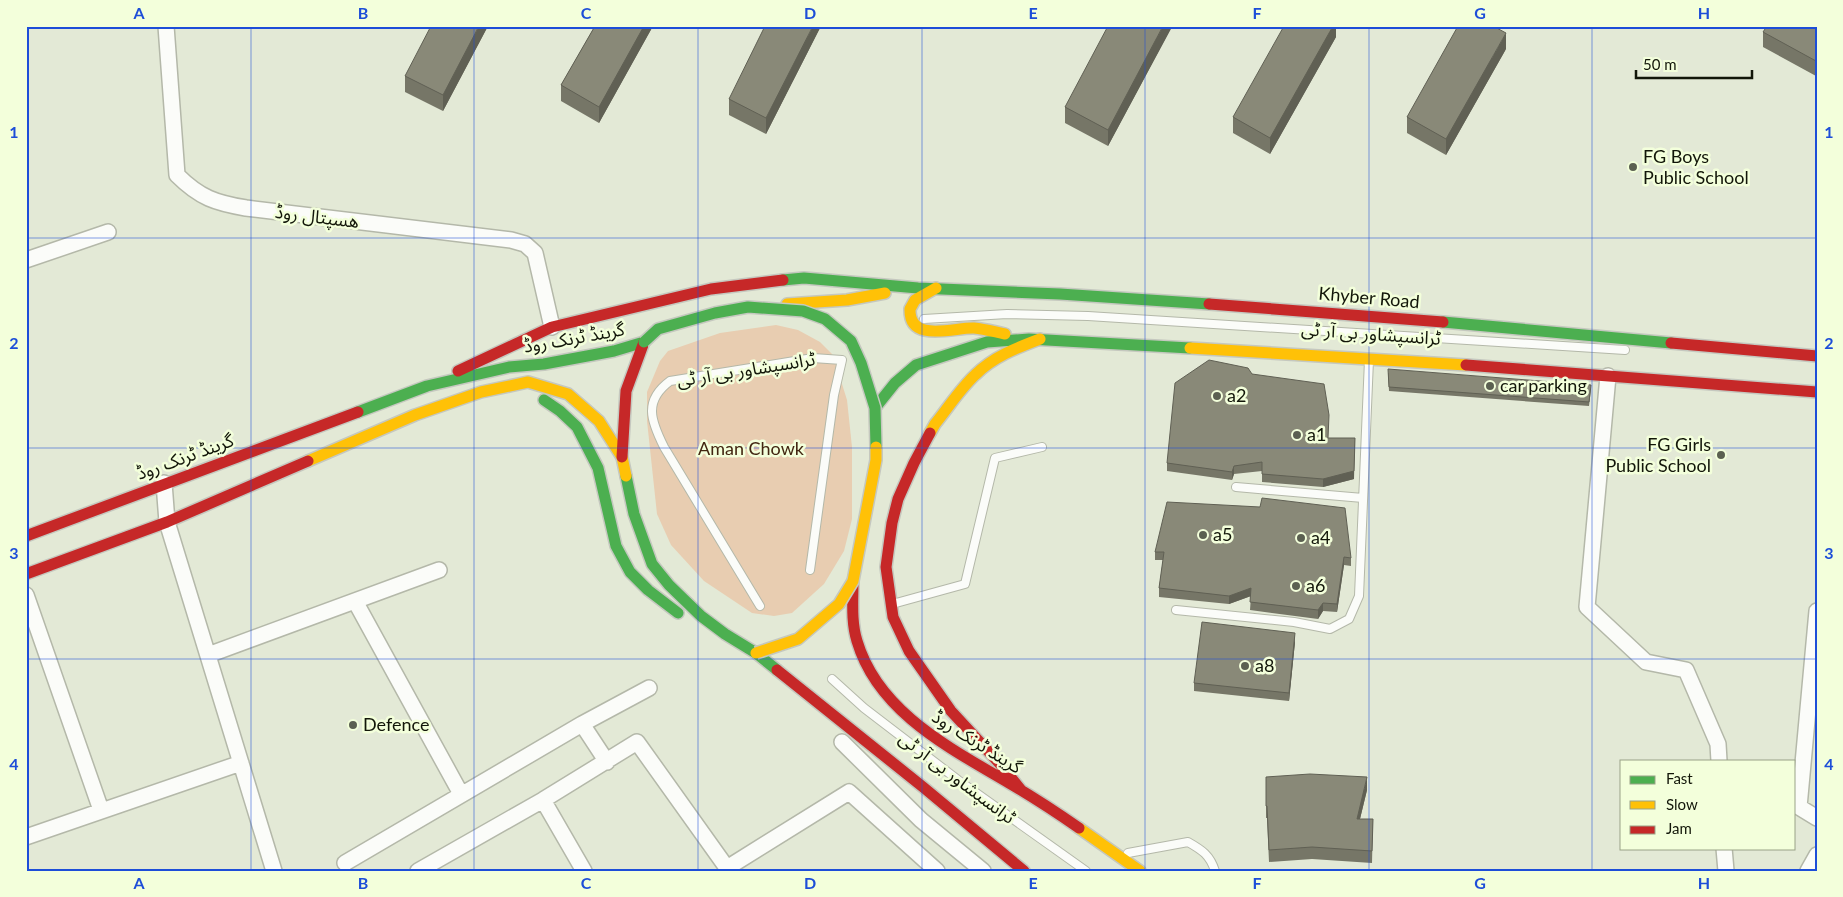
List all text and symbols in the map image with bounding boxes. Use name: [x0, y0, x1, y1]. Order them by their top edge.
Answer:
text: A: [132, 3, 145, 22]
text: B: [358, 3, 368, 22]
text: C: [581, 3, 592, 22]
text: D: [804, 3, 816, 22]
text: E: [1028, 3, 1038, 22]
text: F: [1252, 3, 1262, 22]
text: G: [1474, 3, 1486, 22]
text: H: [1698, 3, 1710, 22]
scale bar: [1636, 48, 1752, 80]
text: 50 m: [1643, 55, 1677, 73]
text: 1: [9, 122, 19, 141]
text: 1: [1824, 122, 1834, 141]
place label: FG Boys Public School: [1643, 145, 1749, 188]
marker: FG Boys Public School: [1627, 161, 1639, 173]
street label: ھسپتال روڈ: [274, 200, 360, 233]
street label: Khyber Road: [1318, 282, 1421, 312]
street label: گرینڈ ٹرنک روڈ: [522, 317, 627, 358]
street label: ٹرانسپشاور بی آر ٹی: [1301, 317, 1442, 350]
text: 2: [9, 333, 19, 352]
text: 2: [1824, 333, 1834, 352]
street label: ٹرانسپشاور بی آر ٹی: [675, 347, 818, 392]
place label: car parking: [1500, 374, 1587, 396]
marker: car parking: [1484, 380, 1496, 392]
place label: a2: [1227, 384, 1246, 406]
marker: a2: [1211, 390, 1223, 402]
place label: a1: [1307, 423, 1326, 445]
street label: گرینڈ ٹرنک روڈ: [133, 428, 237, 485]
marker: a1: [1291, 429, 1303, 441]
place label: FG Girls Public School: [1605, 433, 1711, 476]
park label: Aman Chowk: [698, 437, 805, 459]
marker: FG Girls Public School: [1715, 449, 1727, 461]
place label: a5: [1213, 523, 1232, 545]
place label: a4: [1311, 526, 1330, 548]
marker: a5: [1197, 529, 1209, 541]
marker: a4: [1295, 532, 1307, 544]
text: 3: [9, 543, 19, 562]
text: 3: [1824, 543, 1834, 562]
place label: a6: [1306, 574, 1325, 596]
marker: a6: [1290, 580, 1302, 592]
place label: a8: [1255, 654, 1274, 676]
marker: a8: [1239, 660, 1251, 672]
street label: گرینڈ ٹرنک روڈ: [928, 705, 1027, 779]
place label: Defence: [363, 713, 429, 735]
marker: Defence: [347, 719, 359, 731]
street label: ٹرانسپشاور بی آر ٹی: [894, 726, 1021, 829]
text: 4: [9, 754, 19, 773]
text: 4: [1824, 754, 1834, 773]
legend: [1620, 760, 1796, 850]
text: Fast: [1666, 769, 1693, 787]
text: Slow: [1666, 795, 1698, 813]
text: Jam: [1666, 819, 1692, 837]
text: A: [132, 873, 145, 892]
text: B: [358, 873, 368, 892]
text: C: [581, 873, 592, 892]
text: D: [804, 873, 816, 892]
text: E: [1028, 873, 1038, 892]
text: F: [1252, 873, 1262, 892]
text: G: [1474, 873, 1486, 892]
text: H: [1698, 873, 1710, 892]

